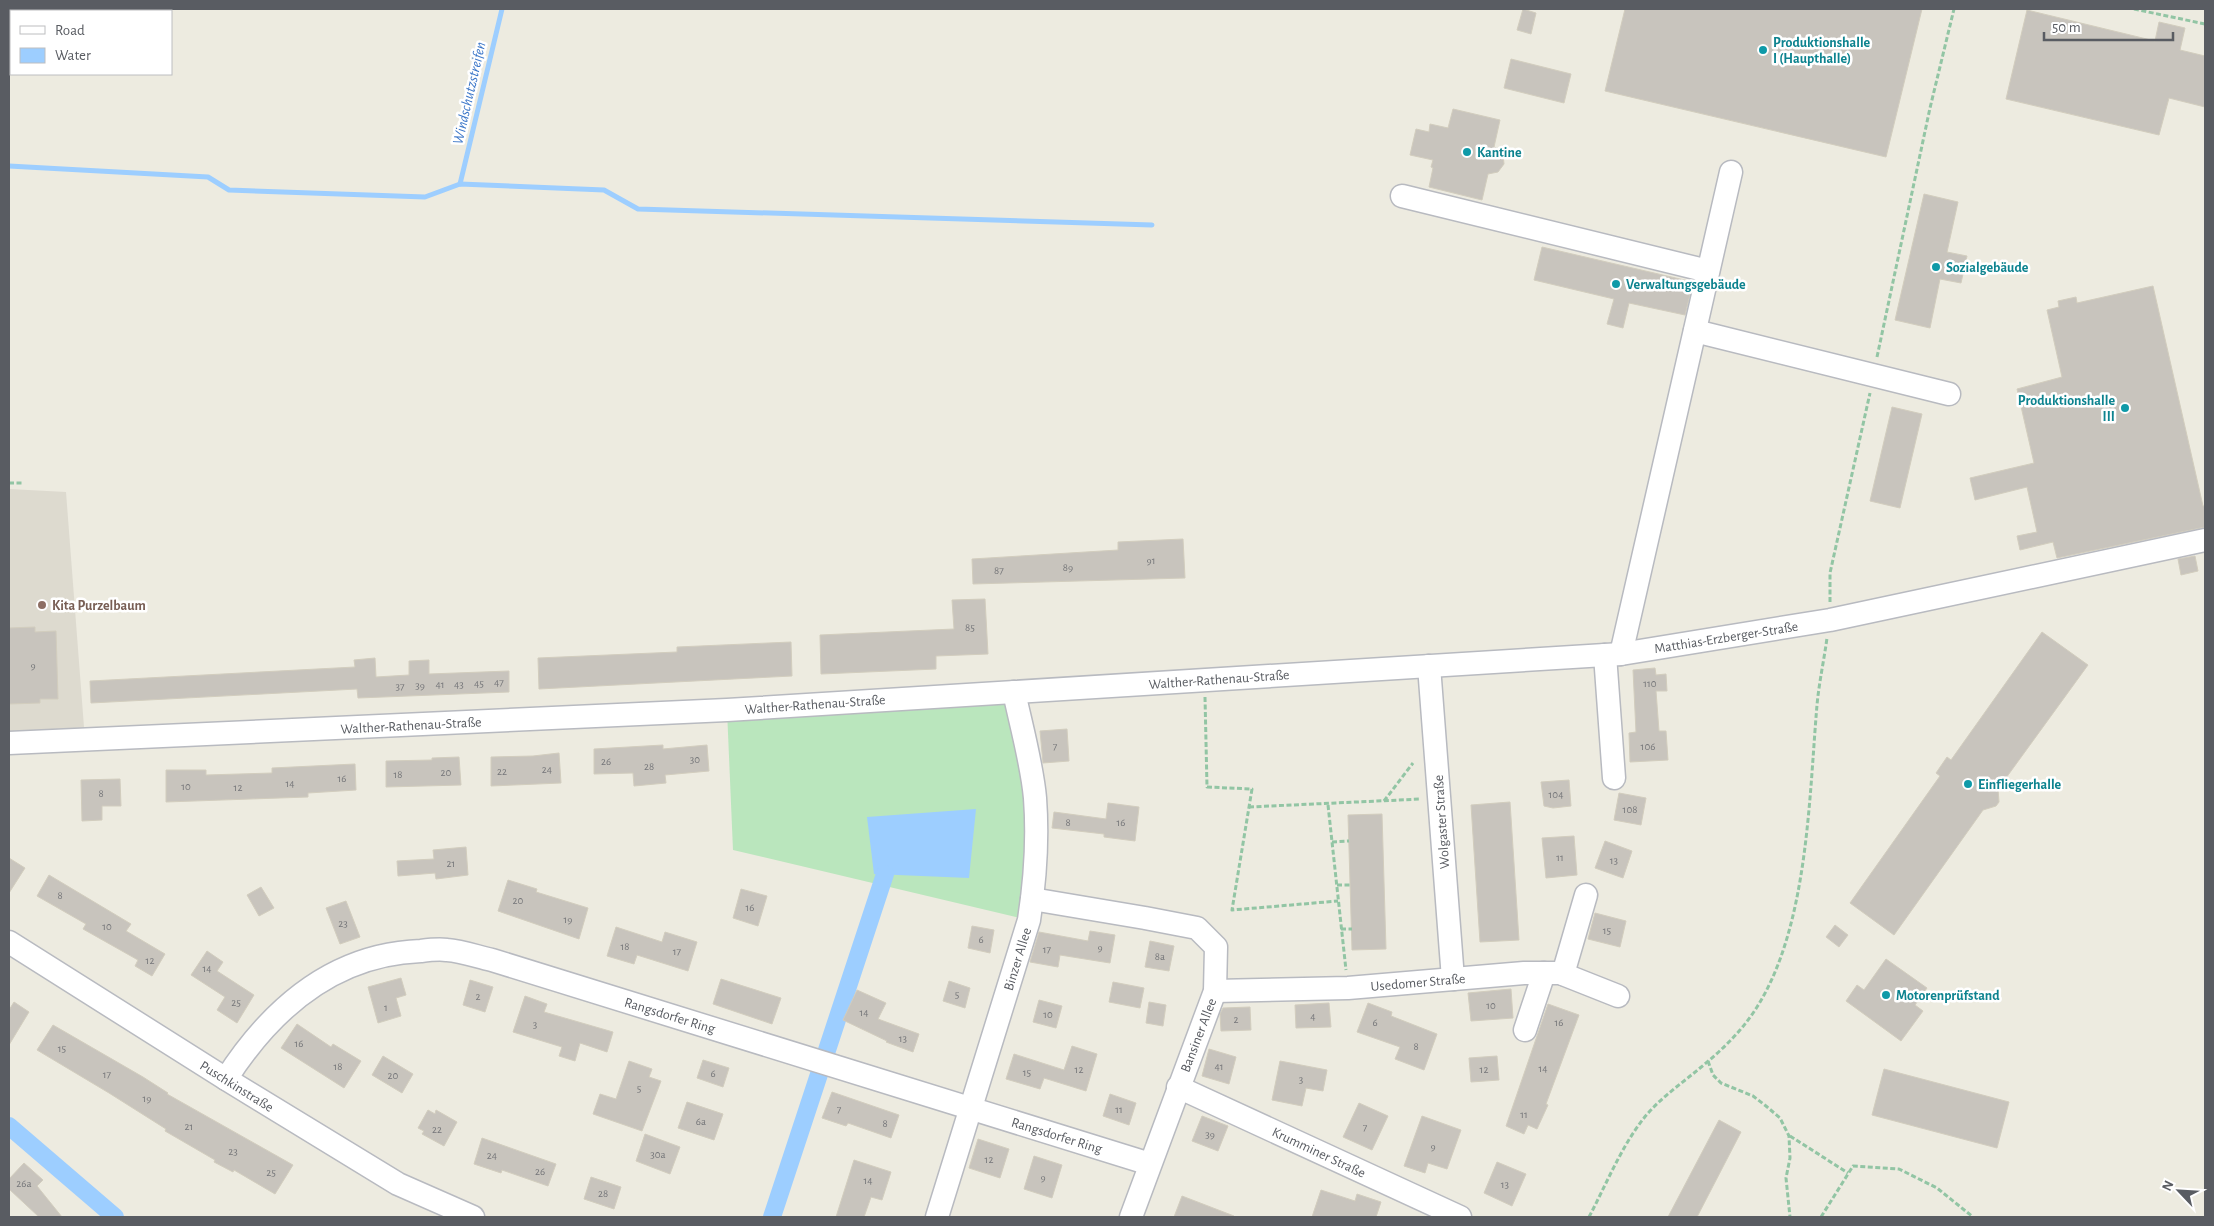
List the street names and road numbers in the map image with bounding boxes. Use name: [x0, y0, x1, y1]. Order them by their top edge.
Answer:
street label: Matthias-Erzberger-Straße: [1653, 620, 1799, 656]
street label: Walther-Rathenau-Straße: [1148, 668, 1290, 692]
street label: Walther-Rathenau-Straße: [744, 693, 886, 717]
street label: Walther-Rathenau-Straße: [340, 715, 482, 737]
street label: Wolgaster Straße: [1432, 774, 1452, 869]
street label: Binzer Allee: [1002, 926, 1034, 992]
street label: Usedomer Straße: [1370, 972, 1466, 994]
street label: Rangsdorfer Ring: [623, 996, 717, 1036]
street label: Bansiner Allee: [1178, 996, 1219, 1074]
street label: Puschkinstraße: [197, 1059, 276, 1115]
street label: Rangsdorfer Ring: [1010, 1116, 1104, 1156]
street label: Krumminer Straße: [1270, 1125, 1367, 1181]

